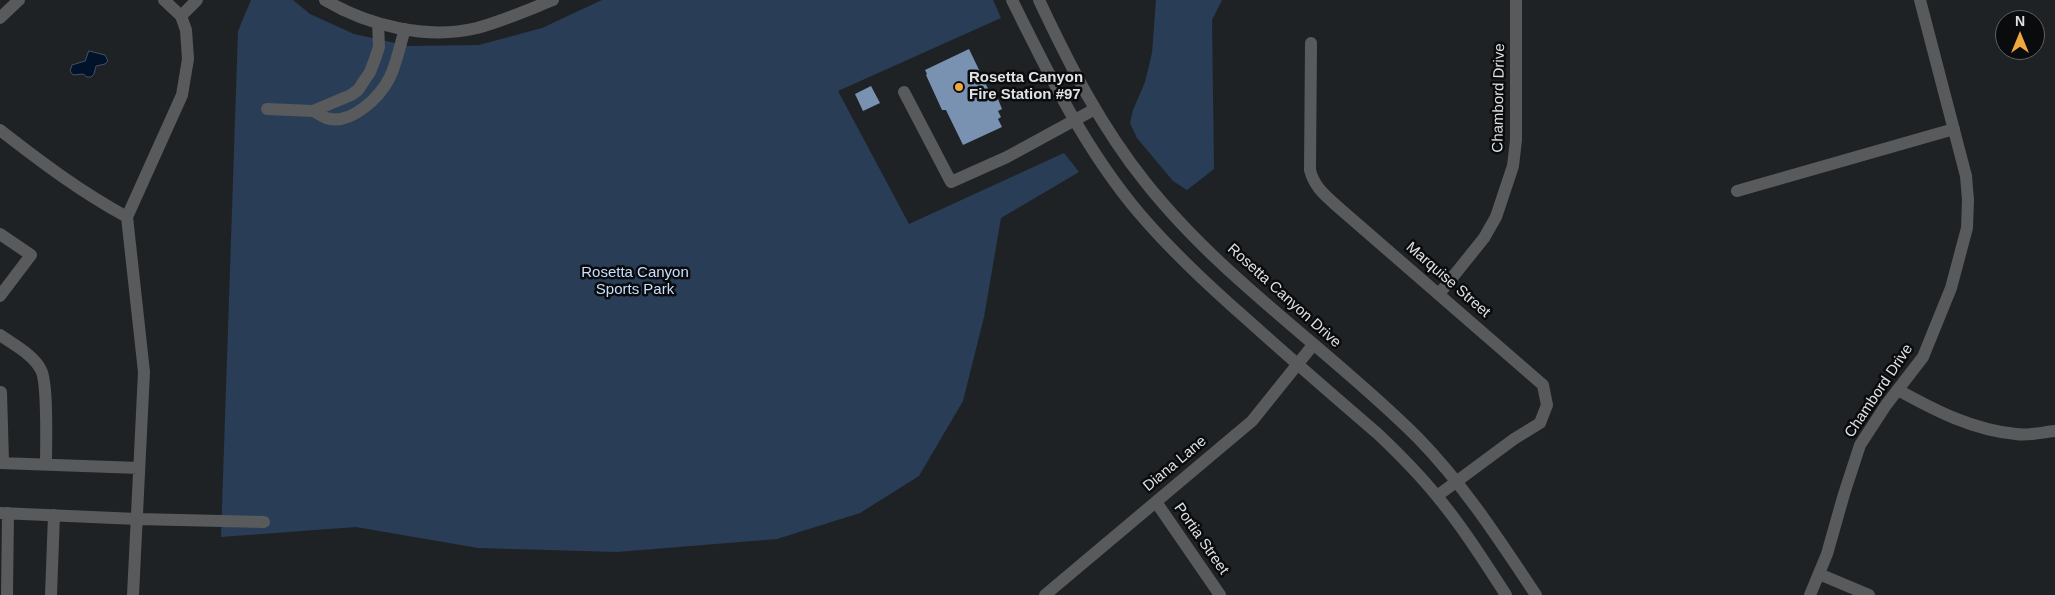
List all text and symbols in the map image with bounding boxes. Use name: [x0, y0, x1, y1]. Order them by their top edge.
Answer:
north arrow: [1995, 10, 2045, 60]
text: N: [2015, 13, 2025, 29]
street label: Chambord Drive: [1489, 43, 1509, 153]
place label: Rosetta Canyon Fire Station #97: [969, 69, 1083, 104]
marker: Rosetta Canyon Fire Station #97: [953, 81, 965, 93]
street label: Marquise Street: [1402, 238, 1494, 322]
street label: Rosetta Canyon Drive: [1223, 240, 1345, 352]
park label: Rosetta Canyon Sports Park: [581, 264, 689, 299]
street label: Chambord Drive: [1841, 341, 1917, 441]
street label: Diana Lane: [1140, 432, 1210, 496]
street label: Portia Street: [1170, 500, 1232, 578]

